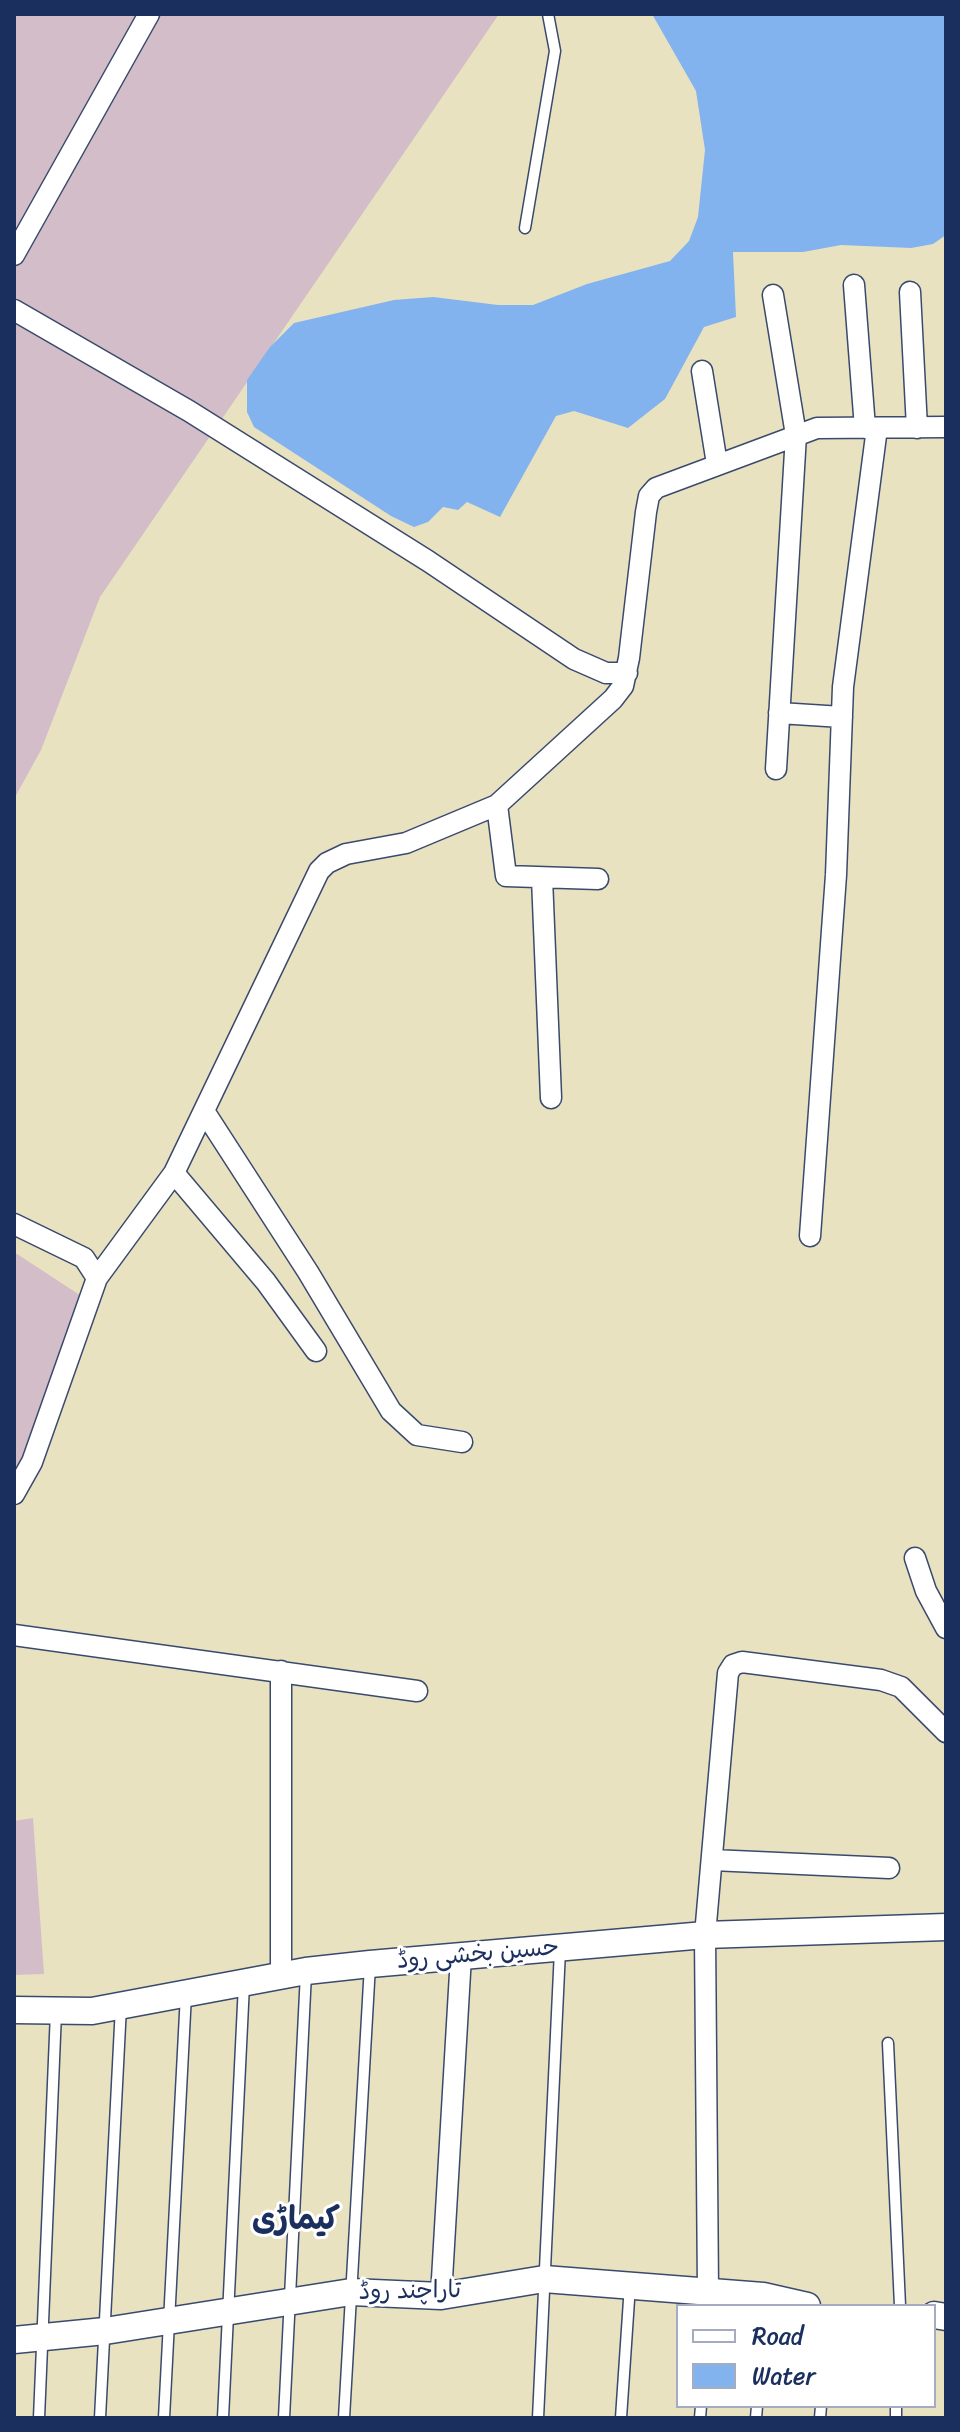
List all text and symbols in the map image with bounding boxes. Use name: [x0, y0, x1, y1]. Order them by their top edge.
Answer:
street label: حسین بخشی روڈ: [396, 1934, 560, 1976]
district label: کیماڑی: [252, 2202, 340, 2240]
street label: تاراچند روڈ: [359, 2277, 461, 2307]
legend: [676, 2304, 936, 2408]
text: Road: [752, 2315, 803, 2357]
text: Water: [752, 2355, 815, 2397]

